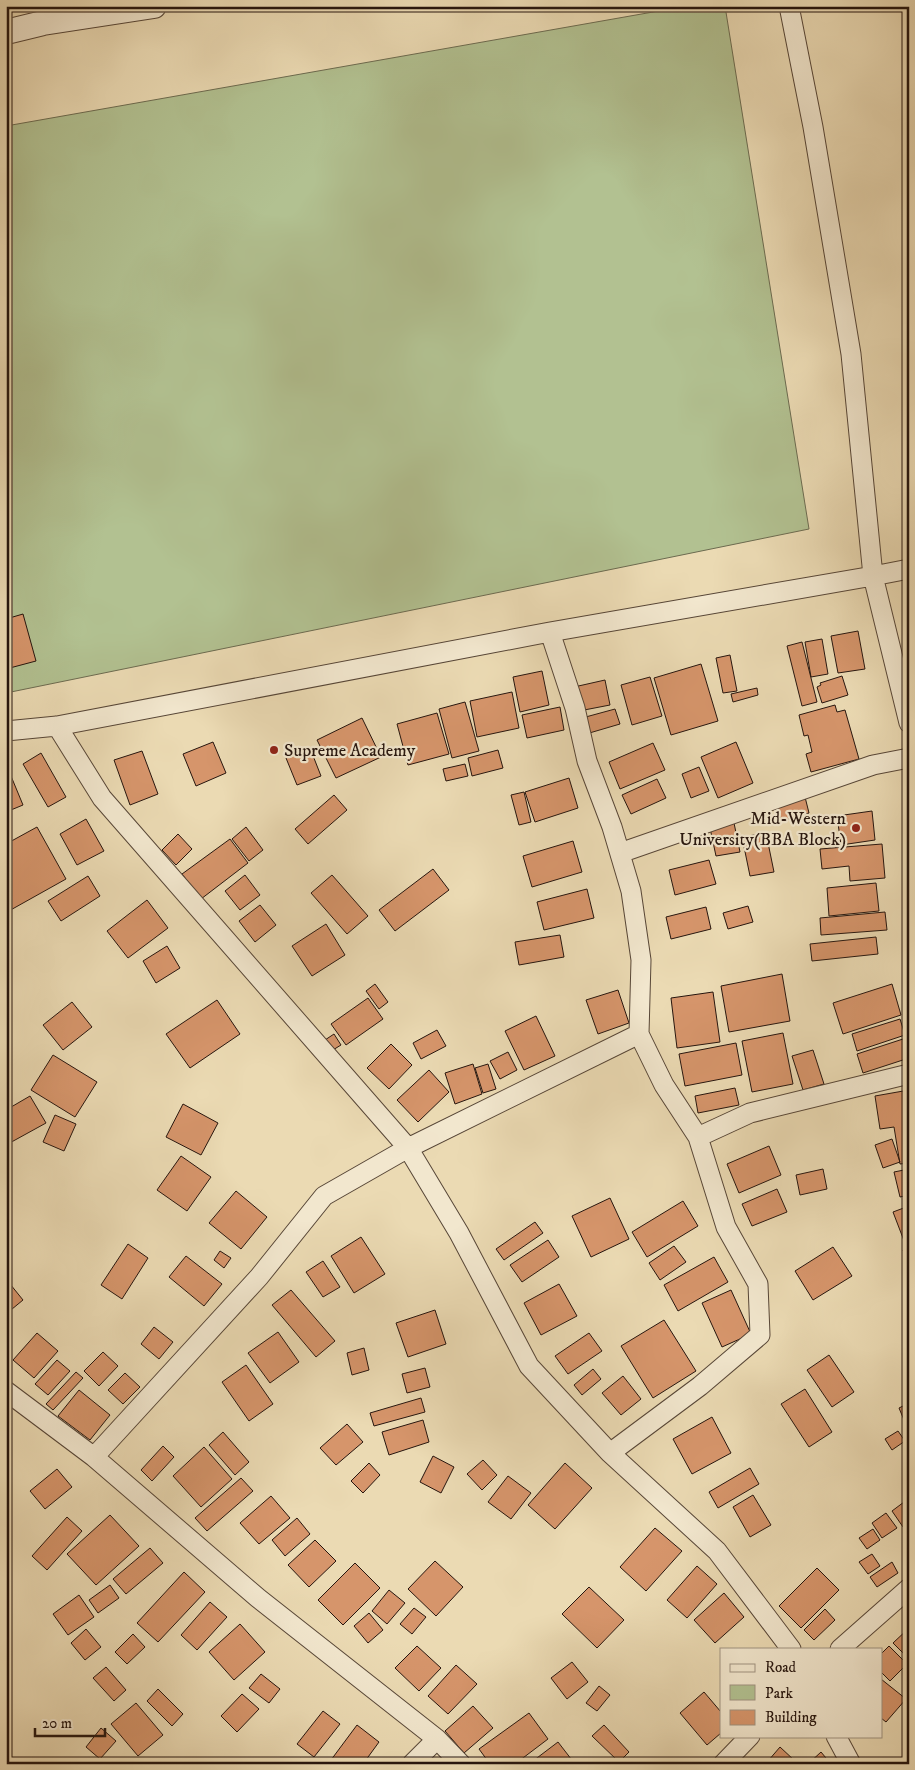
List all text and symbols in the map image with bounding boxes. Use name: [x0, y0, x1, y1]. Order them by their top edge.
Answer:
place label: Supreme Academy: [284, 740, 416, 762]
marker: Supreme Academy: [268, 744, 280, 756]
place label: Mid-Western University(BBA Block): [679, 808, 847, 851]
marker: Mid-Western University(BBA Block): [850, 822, 862, 834]
legend: [720, 1648, 882, 1738]
text: Road: [765, 1658, 797, 1677]
text: Park: [765, 1684, 794, 1703]
scale bar: [35, 1705, 105, 1737]
text: Building: [765, 1708, 817, 1727]
text: 20 m: [42, 1714, 72, 1733]

